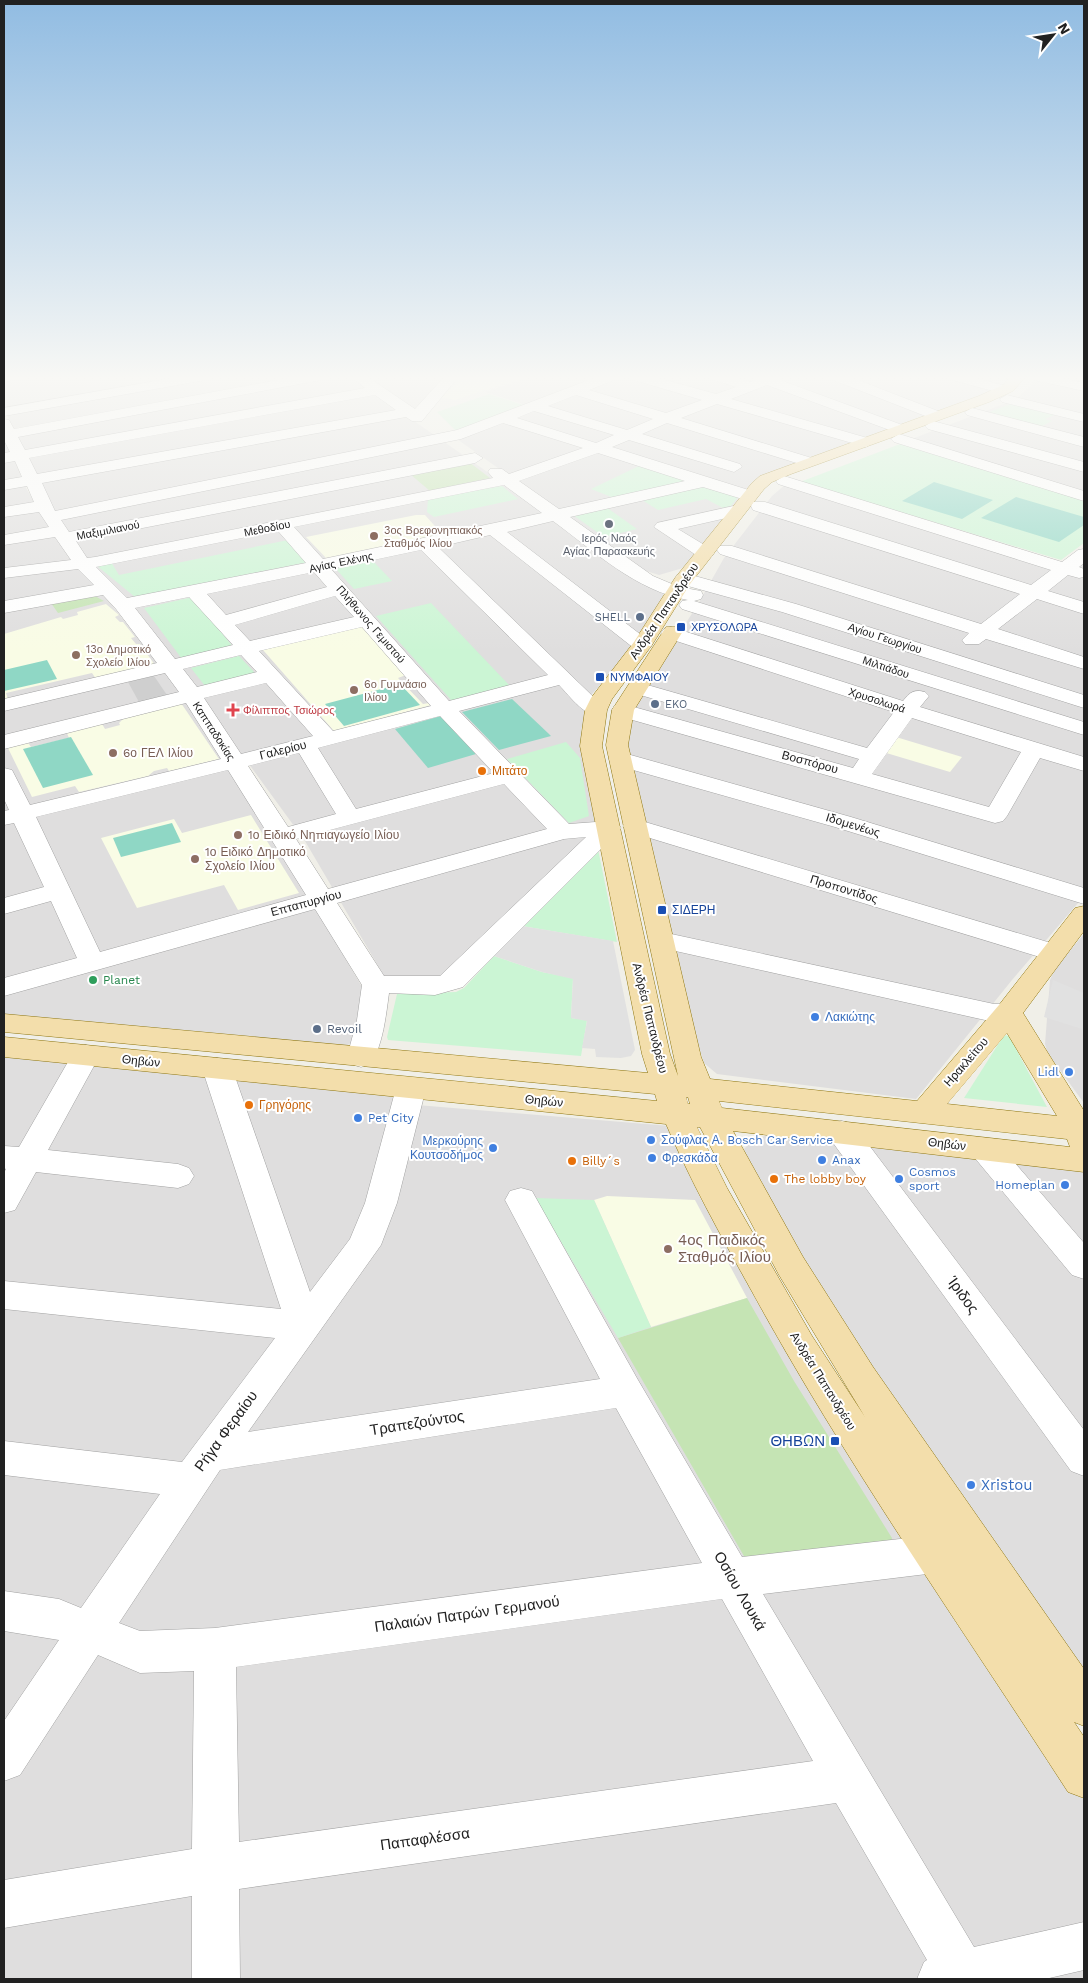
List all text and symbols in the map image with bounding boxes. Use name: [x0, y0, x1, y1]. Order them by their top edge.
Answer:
north arrow: [1028, 10, 1078, 60]
text: N: [1055, 20, 1074, 37]
street label: Μαξιμιλιανού: [75, 518, 141, 543]
street label: Μεθοδίου: [243, 518, 291, 539]
marker: Ιερός Ναός Αγίας Παρασκευής: [603, 518, 615, 530]
place label: 3ος Βρεφονηπιακός Σταθμός Ιλίου: [384, 524, 483, 550]
marker: 3ος Βρεφονηπιακός Σταθμός Ιλίου: [368, 530, 380, 542]
place label: Ιερός Ναός Αγίας Παρασκευής: [563, 532, 655, 558]
street label: Αγίας Ελένης: [308, 549, 374, 576]
street label: Ανδρέα Παπανδρέου: [627, 560, 701, 662]
street label: Πλήθωνος Γεμιστού: [333, 583, 408, 666]
place label: SHELL: [595, 611, 630, 624]
marker: SHELL: [634, 611, 646, 623]
street label: Αγίου Γεωργίου: [846, 620, 923, 657]
marker: ΧΡΥΣΟΛΩΡΑ: [675, 621, 687, 633]
place label: ΧΡΥΣΟΛΩΡΑ: [691, 621, 758, 634]
place label: 13ο Δημοτικό Σχολείο Ιλίου: [86, 643, 151, 669]
marker: 13ο Δημοτικό Σχολείο Ιλίου: [70, 649, 82, 661]
street label: Μιλτιάδου: [861, 654, 911, 681]
marker: ΝΥΜΦΑΙΟΥ: [594, 671, 606, 683]
place label: ΝΥΜΦΑΙΟΥ: [610, 671, 669, 684]
place label: 6ο Γυμνάσιο Ιλίου: [364, 678, 427, 704]
marker: 6ο Γυμνάσιο Ιλίου: [348, 684, 360, 696]
street label: Χρυσολωρά: [847, 685, 907, 716]
marker: EKO: [649, 698, 661, 710]
place label: EKO: [665, 698, 687, 711]
street label: Καππαδοκίας: [190, 699, 238, 763]
marker: Φίλιππος Τσιώρος: [227, 704, 239, 716]
place label: Φίλιππος Τσιώρος: [243, 704, 335, 717]
street label: Γαλερίου: [258, 737, 308, 763]
place label: 6ο ΓΕΛ Ιλίου: [123, 746, 193, 760]
marker: 6ο ΓΕΛ Ιλίου: [107, 747, 119, 759]
street label: Βοσπόρου: [780, 748, 840, 776]
place label: Μιτάτο: [492, 764, 528, 778]
marker: Μιτάτο: [476, 765, 488, 777]
street label: Ιδομενέως: [824, 810, 882, 840]
place label: 1ο Ειδικό Νηπιαγωγείο Ιλίου: [248, 828, 399, 842]
marker: 1ο Ειδικό Νηπιαγωγείο Ιλίου: [232, 829, 244, 841]
place label: 1ο Ειδικό Δημοτικό Σχολείο Ιλίου: [205, 845, 306, 873]
marker: 1ο Ειδικό Δημοτικό Σχολείο Ιλίου: [189, 853, 201, 865]
street label: Προποντίδος: [808, 872, 880, 906]
street label: Επταπυργίου: [269, 887, 343, 919]
place label: ΣΙΔΕΡΗ: [672, 903, 715, 917]
marker: ΣΙΔΕΡΗ: [656, 904, 668, 916]
street label: Ανδρέα Παπανδρέου: [630, 961, 670, 1075]
place label: Planet: [103, 973, 140, 987]
marker: Planet: [87, 974, 99, 986]
place label: Λακιώτης: [825, 1010, 875, 1024]
marker: Λακιώτης: [809, 1011, 821, 1023]
place label: Revoil: [327, 1022, 362, 1036]
marker: Revoil: [311, 1023, 323, 1035]
street label: Ηρακλείτου: [941, 1035, 991, 1089]
street label: Θηβών: [121, 1052, 161, 1070]
place label: Lidl: [1037, 1065, 1059, 1079]
marker: Lidl: [1063, 1066, 1075, 1078]
street label: Θηβών: [524, 1092, 564, 1110]
place label: Γρηγόρης: [259, 1098, 311, 1112]
marker: Γρηγόρης: [243, 1099, 255, 1111]
place label: Pet City: [368, 1111, 415, 1125]
marker: Pet City: [352, 1112, 364, 1124]
place label: Σούφλας Α. Bosch Car Service: [661, 1133, 833, 1147]
place label: Μερκούρης Κουτσοδήμος: [410, 1134, 483, 1162]
marker: Σούφλας Α. Bosch Car Service: [645, 1134, 657, 1146]
street label: Θηβών: [927, 1135, 967, 1153]
marker: Μερκούρης Κουτσοδήμος: [487, 1142, 499, 1154]
place label: Φρεσκάδα: [662, 1151, 718, 1165]
marker: Φρεσκάδα: [646, 1152, 658, 1164]
place label: Anax: [832, 1153, 861, 1167]
place label: Billy´s: [582, 1154, 620, 1168]
marker: Anax: [816, 1154, 828, 1166]
marker: Billy´s: [566, 1155, 578, 1167]
place label: Cosmos sport: [909, 1165, 956, 1193]
place label: The lobby boy: [784, 1172, 867, 1186]
marker: The lobby boy: [768, 1173, 780, 1185]
marker: Cosmos sport: [893, 1173, 905, 1185]
place label: Homeplan: [995, 1178, 1055, 1192]
marker: Homeplan: [1059, 1179, 1071, 1191]
place label: 4ος Παιδικός Σταθμός Ιλίου: [678, 1231, 771, 1266]
marker: 4ος Παιδικός Σταθμός Ιλίου: [662, 1243, 674, 1255]
street label: Ίριδος: [943, 1272, 982, 1317]
street label: Ανδρέα Παπανδρέου: [787, 1329, 859, 1433]
street label: Ρήγα Φεραίου: [191, 1387, 261, 1475]
street label: Τραπεζούντος: [369, 1407, 465, 1439]
place label: ΘΗΒΩΝ: [770, 1432, 825, 1450]
marker: ΘΗΒΩΝ: [829, 1435, 841, 1447]
place label: Xristou: [981, 1476, 1032, 1494]
marker: Xristou: [965, 1479, 977, 1491]
street label: Οσίου Λουκά: [710, 1548, 770, 1634]
street label: Παλαιών Πατρών Γερμανού: [373, 1592, 561, 1636]
street label: Παπαφλέσσα: [379, 1824, 471, 1854]

